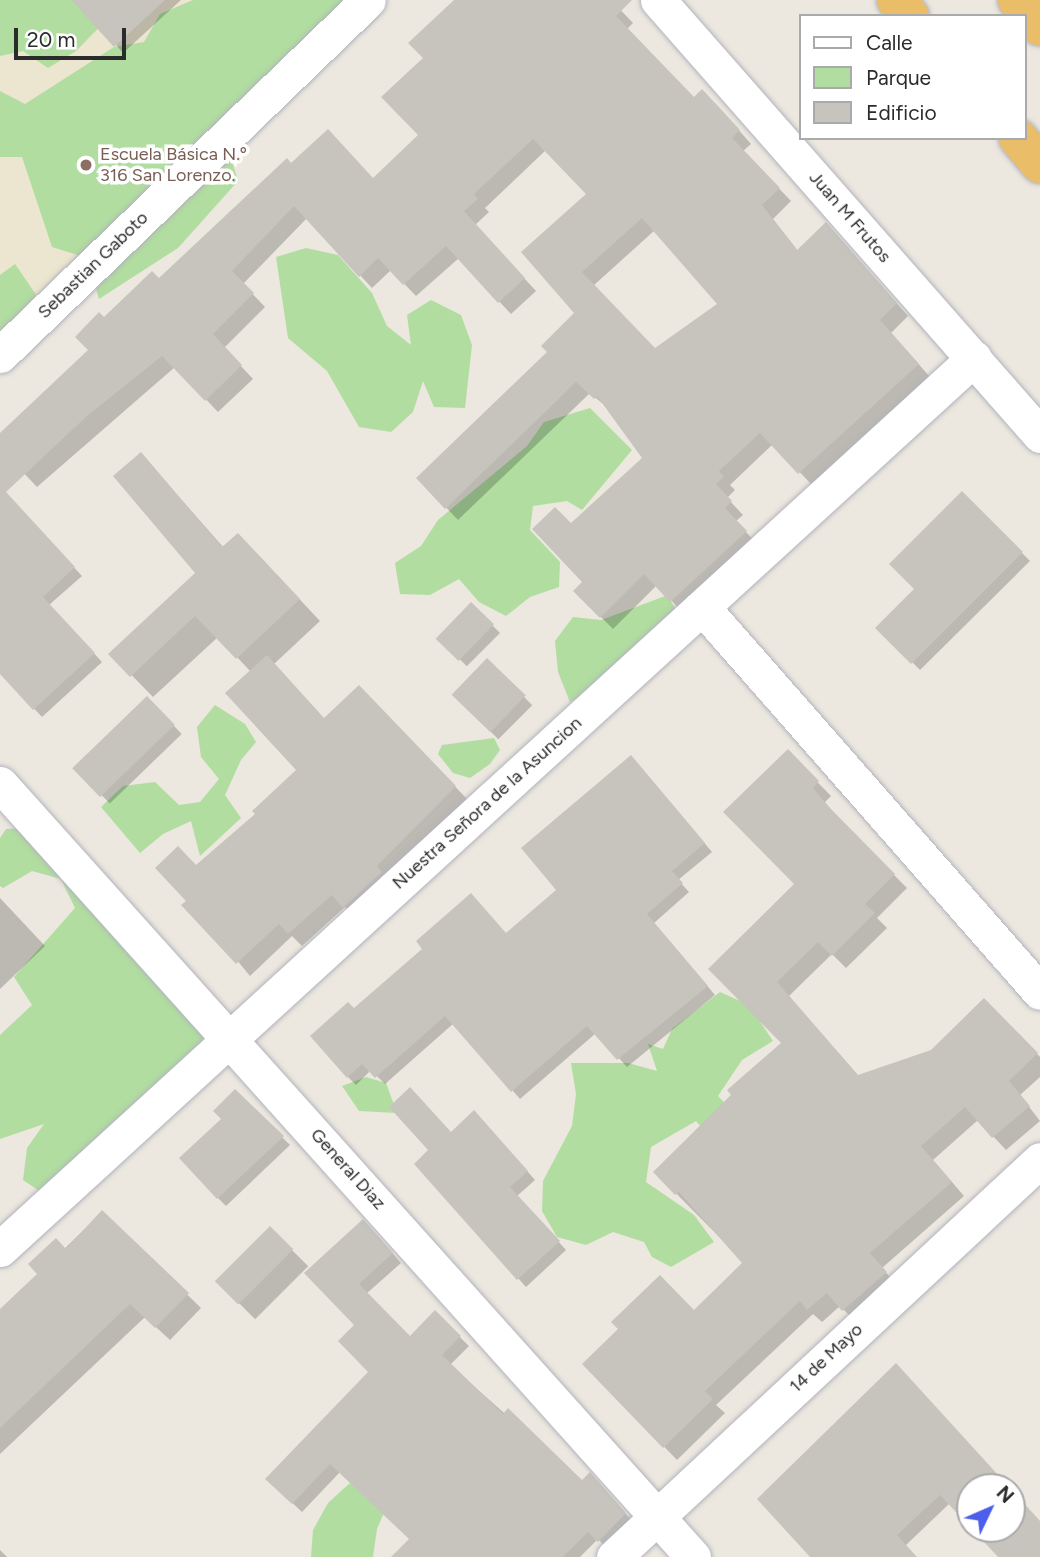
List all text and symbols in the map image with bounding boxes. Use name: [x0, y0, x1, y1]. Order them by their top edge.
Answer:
scale bar: [18, 14, 130, 58]
legend: [799, 14, 1026, 140]
text: 20 m: [27, 27, 75, 52]
text: Calle: [866, 30, 913, 55]
text: Parque: [866, 65, 931, 90]
text: Edificio: [866, 100, 937, 125]
place label: Escuela Básica N.º 316 San Lorenzo.: [100, 144, 247, 186]
marker: Escuela Básica N.º 316 San Lorenzo.: [78, 157, 94, 173]
street label: Juan M Frutos: [804, 167, 896, 267]
street label: Sebastian Gaboto: [33, 207, 153, 323]
street label: Nuestra Señora de la Asuncion: [388, 712, 586, 894]
street label: General Diaz: [306, 1124, 390, 1214]
street label: 14 de Mayo: [785, 1319, 867, 1397]
north arrow: [956, 1473, 1026, 1543]
text: N: [992, 1481, 1018, 1508]

